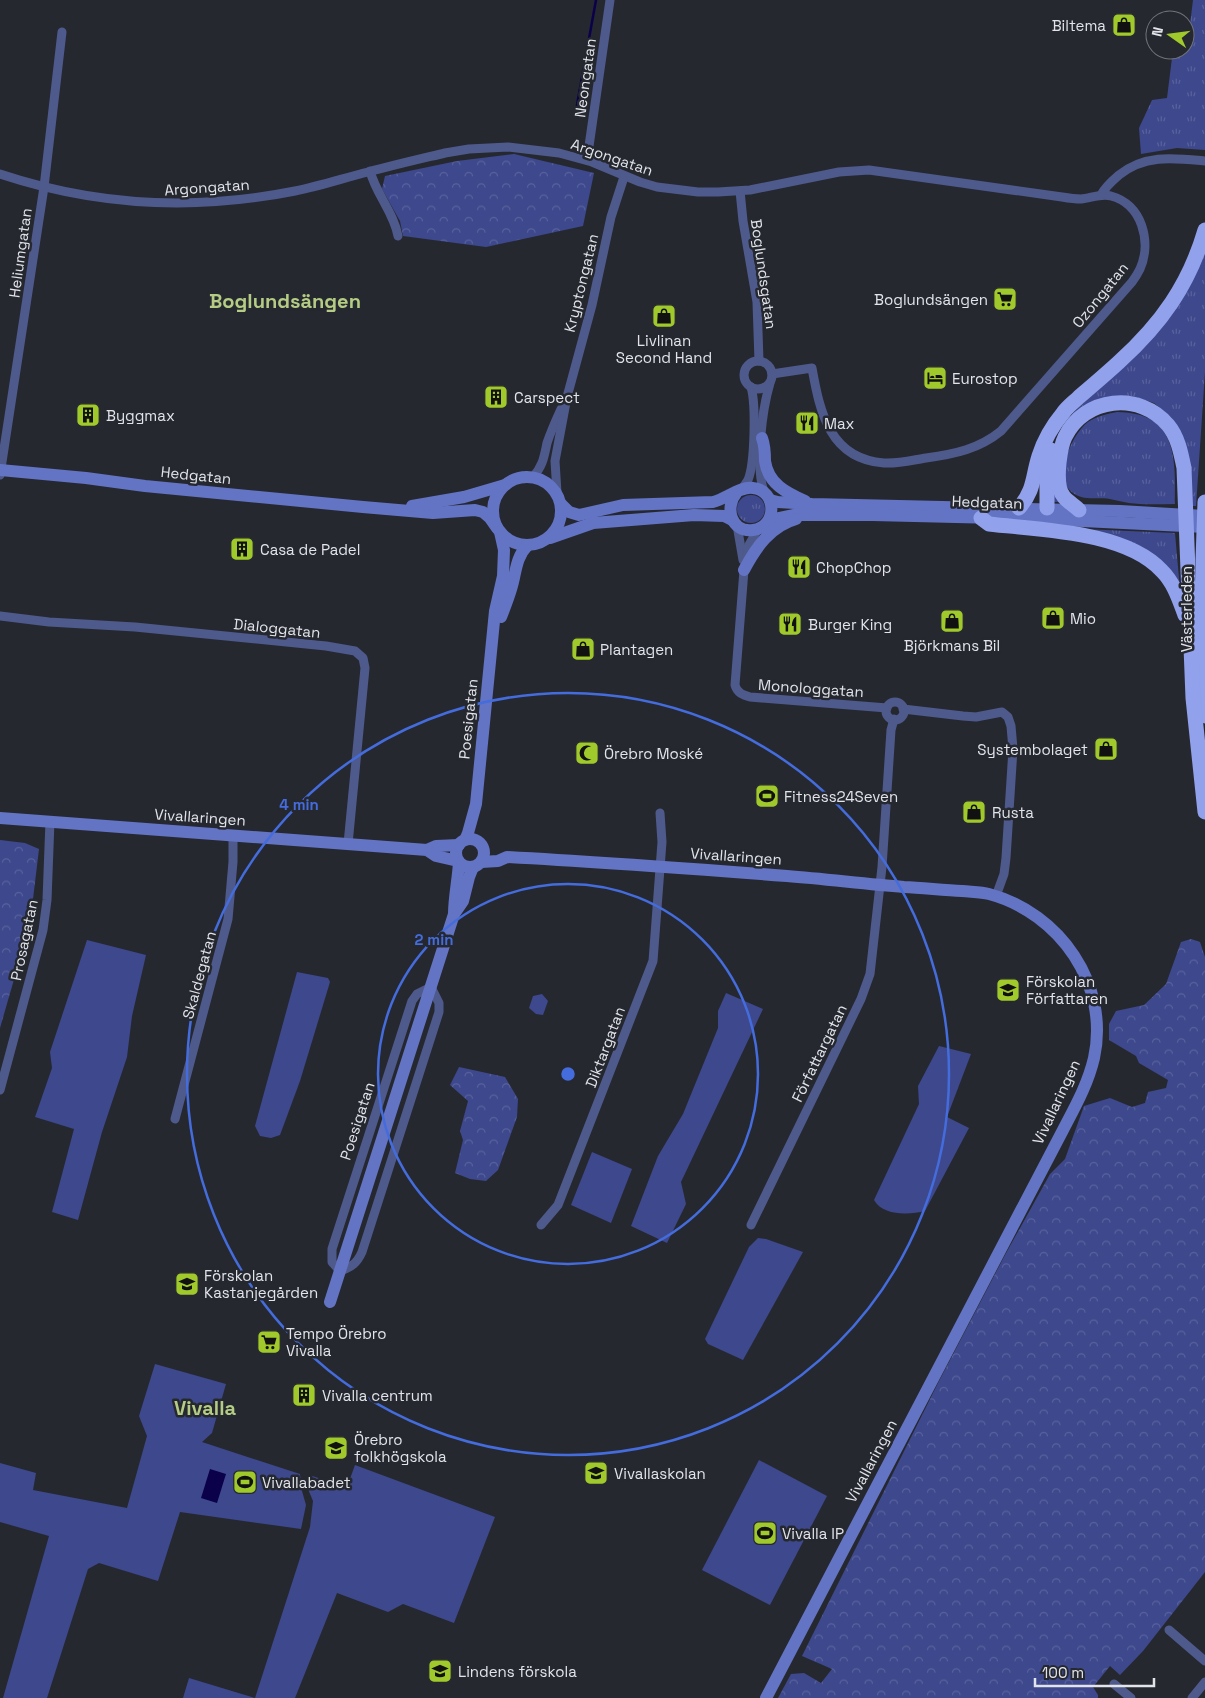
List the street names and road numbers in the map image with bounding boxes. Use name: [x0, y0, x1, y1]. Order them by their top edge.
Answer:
street label: Neongatan: [570, 37, 600, 119]
street label: Argongatan: [569, 134, 655, 180]
street label: Argongatan: [164, 175, 250, 199]
street label: Heliumgatan: [4, 207, 36, 299]
street label: Boglundsgatan: [747, 218, 781, 330]
street label: Kryptongatan: [560, 232, 602, 334]
street label: Ozongatan: [1068, 259, 1132, 331]
street label: Hedgatan: [160, 462, 232, 488]
street label: Hedgatan: [951, 491, 1023, 513]
street label: Västerleden: [1177, 566, 1196, 652]
street label: Dialoggatan: [233, 614, 321, 642]
street label: Monologgatan: [758, 675, 864, 701]
street label: Poesigatan: [454, 678, 482, 760]
street label: Vivallaringen: [154, 804, 246, 830]
street label: Vivallaringen: [690, 843, 782, 869]
street label: Prosagatan: [6, 898, 42, 982]
street label: Skaldegatan: [178, 929, 220, 1021]
street label: Författargatan: [787, 1001, 851, 1105]
street label: Diktargatan: [581, 1004, 629, 1090]
street label: Vivallaringen: [1028, 1056, 1084, 1148]
street label: Poesigatan: [335, 1080, 379, 1162]
street label: Vivallaringen: [841, 1416, 901, 1506]

